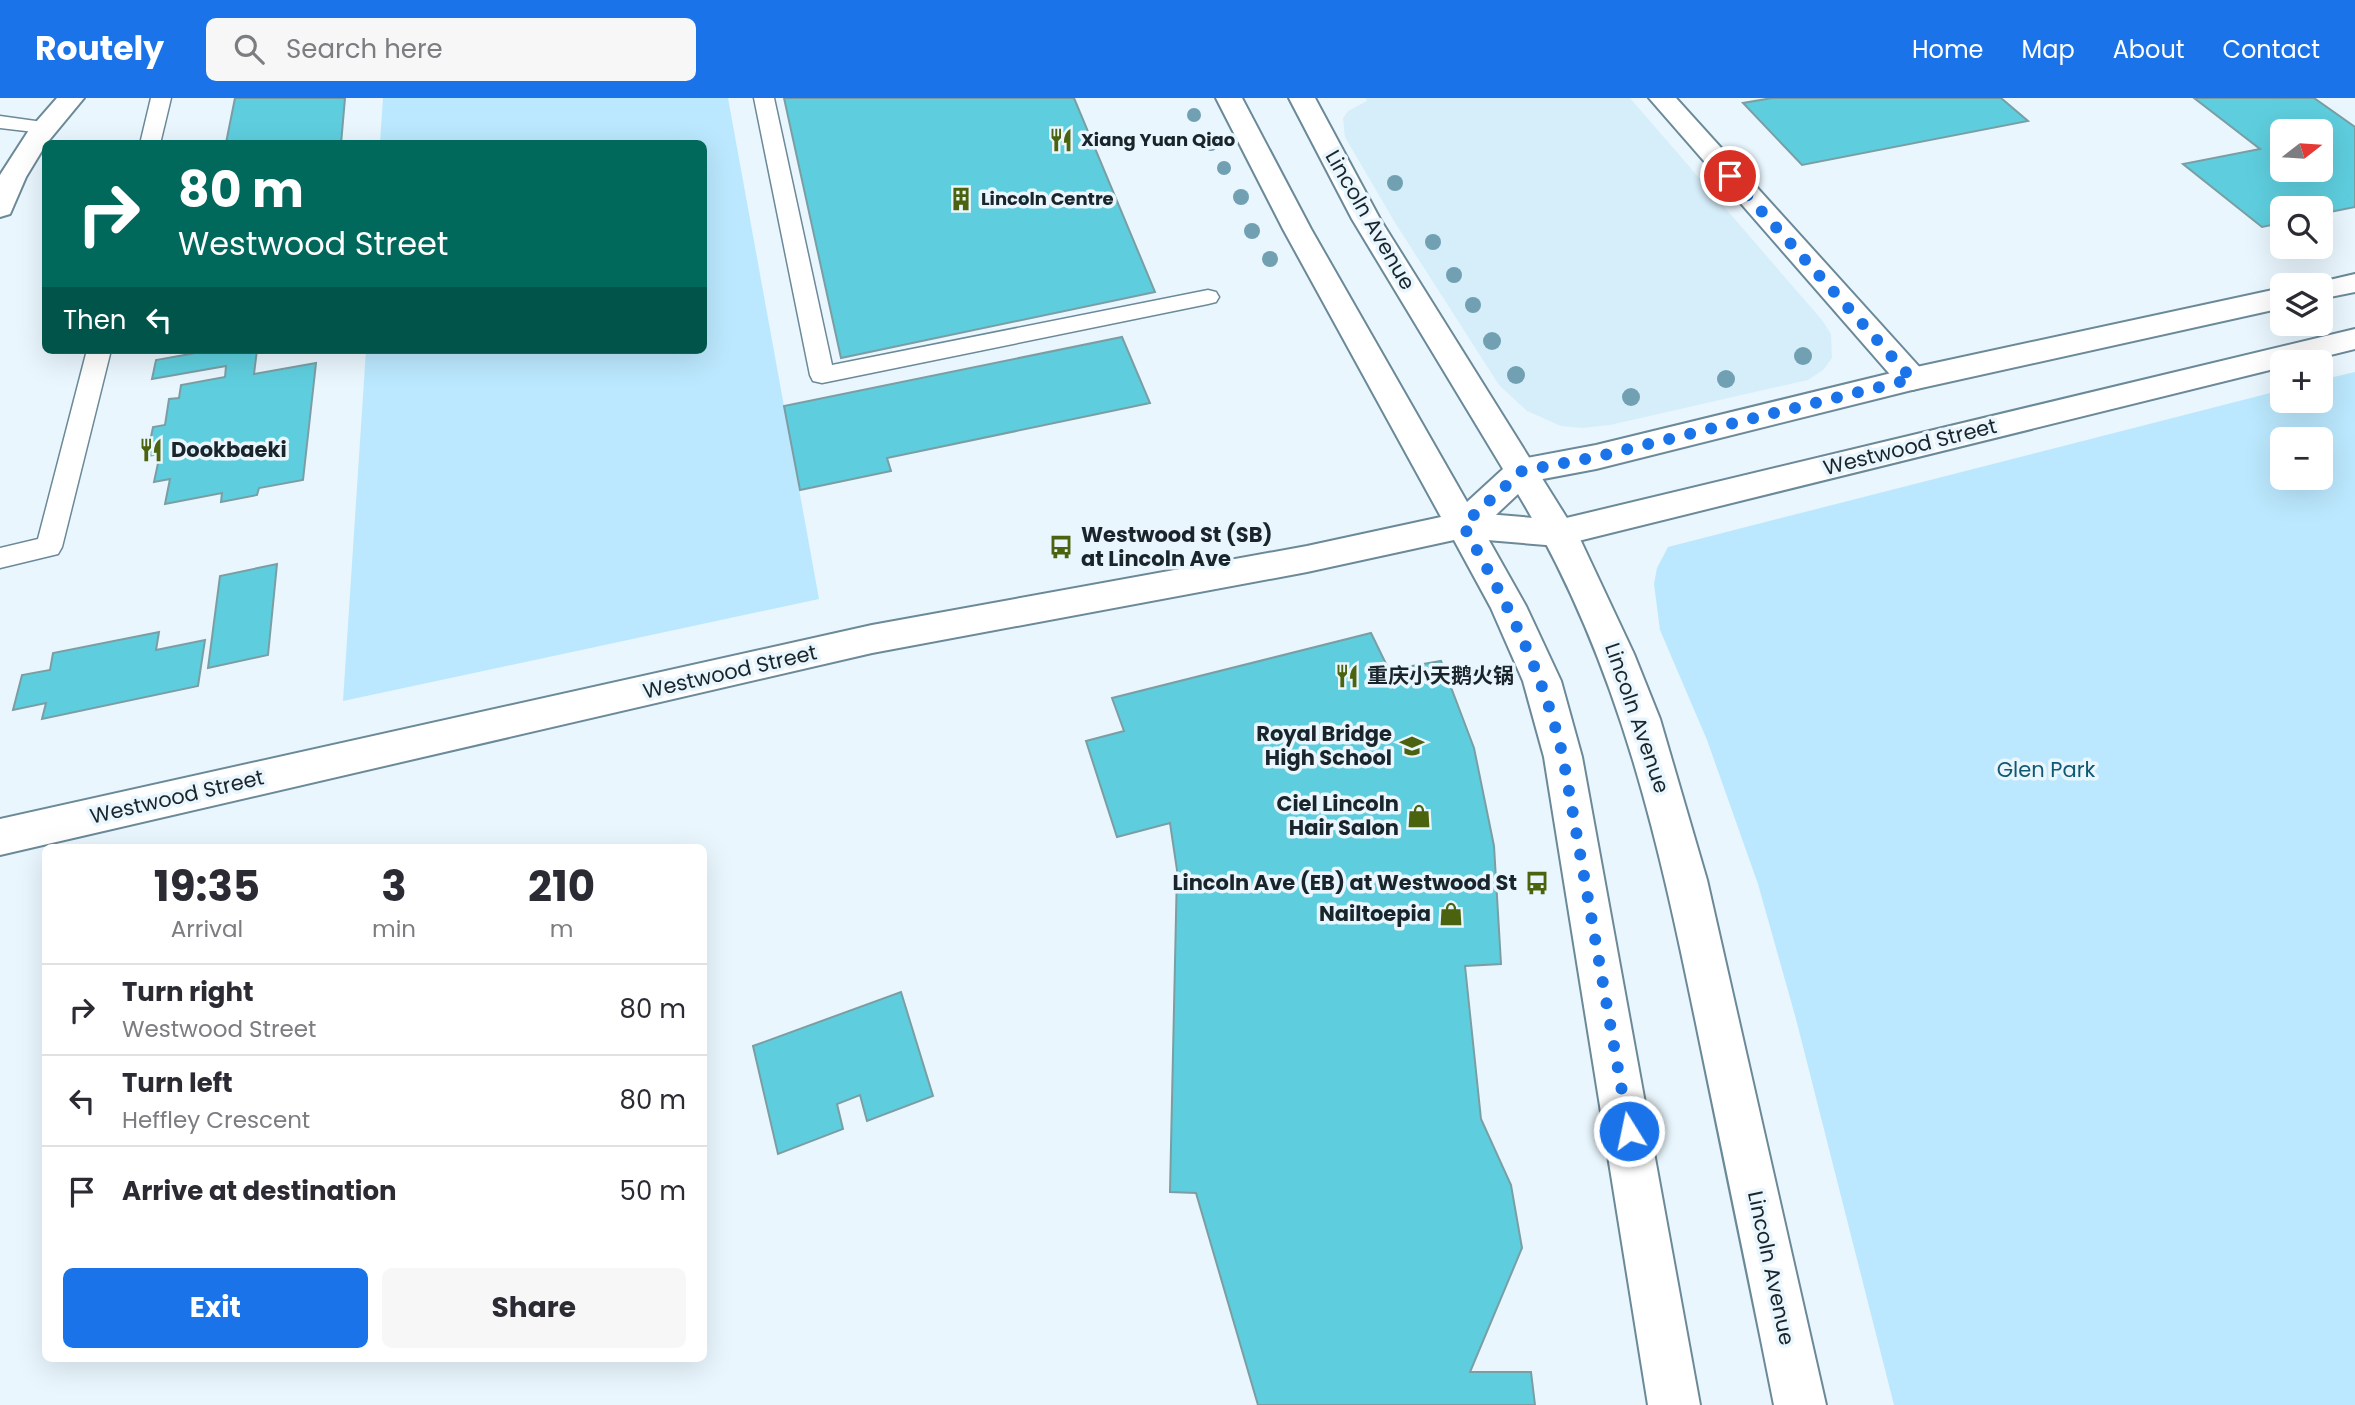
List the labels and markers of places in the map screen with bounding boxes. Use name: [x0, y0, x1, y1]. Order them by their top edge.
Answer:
restaurant icon: Xiang Yuan Qiao: [1047, 126, 1075, 154]
place label: Xiang Yuan Qiao: [1081, 127, 1235, 152]
pin: [1700, 146, 1760, 206]
building icon: Lincoln Centre: [947, 185, 975, 213]
place label: Lincoln Centre: [981, 186, 1114, 211]
place label: Dookbaeki: [171, 435, 287, 464]
restaurant icon: Dookbaeki: [137, 436, 165, 464]
place label: Westwood St (SB) at Lincoln Ave: [1081, 520, 1273, 573]
bus stop icon: Westwood St (SB) at Lincoln Ave: [1047, 533, 1075, 561]
place label: 重庆小天鹅火锅: [1367, 661, 1514, 690]
restaurant icon: 重庆小天鹅火锅: [1333, 662, 1361, 690]
place label: Royal Bridge High School: [1256, 719, 1392, 772]
school or university icon: Royal Bridge High School: [1398, 732, 1426, 760]
place label: Ciel Lincoln Hair Salon: [1276, 789, 1399, 842]
shop icon: Ciel Lincoln Hair Salon: [1405, 802, 1433, 830]
place label: Lincoln Ave (EB) at Westwood St: [1172, 868, 1517, 897]
bus stop icon: Lincoln Ave (EB) at Westwood St: [1523, 869, 1551, 897]
place label: Nailtoepia: [1319, 899, 1431, 928]
shop icon: Nailtoepia: [1437, 900, 1465, 928]

